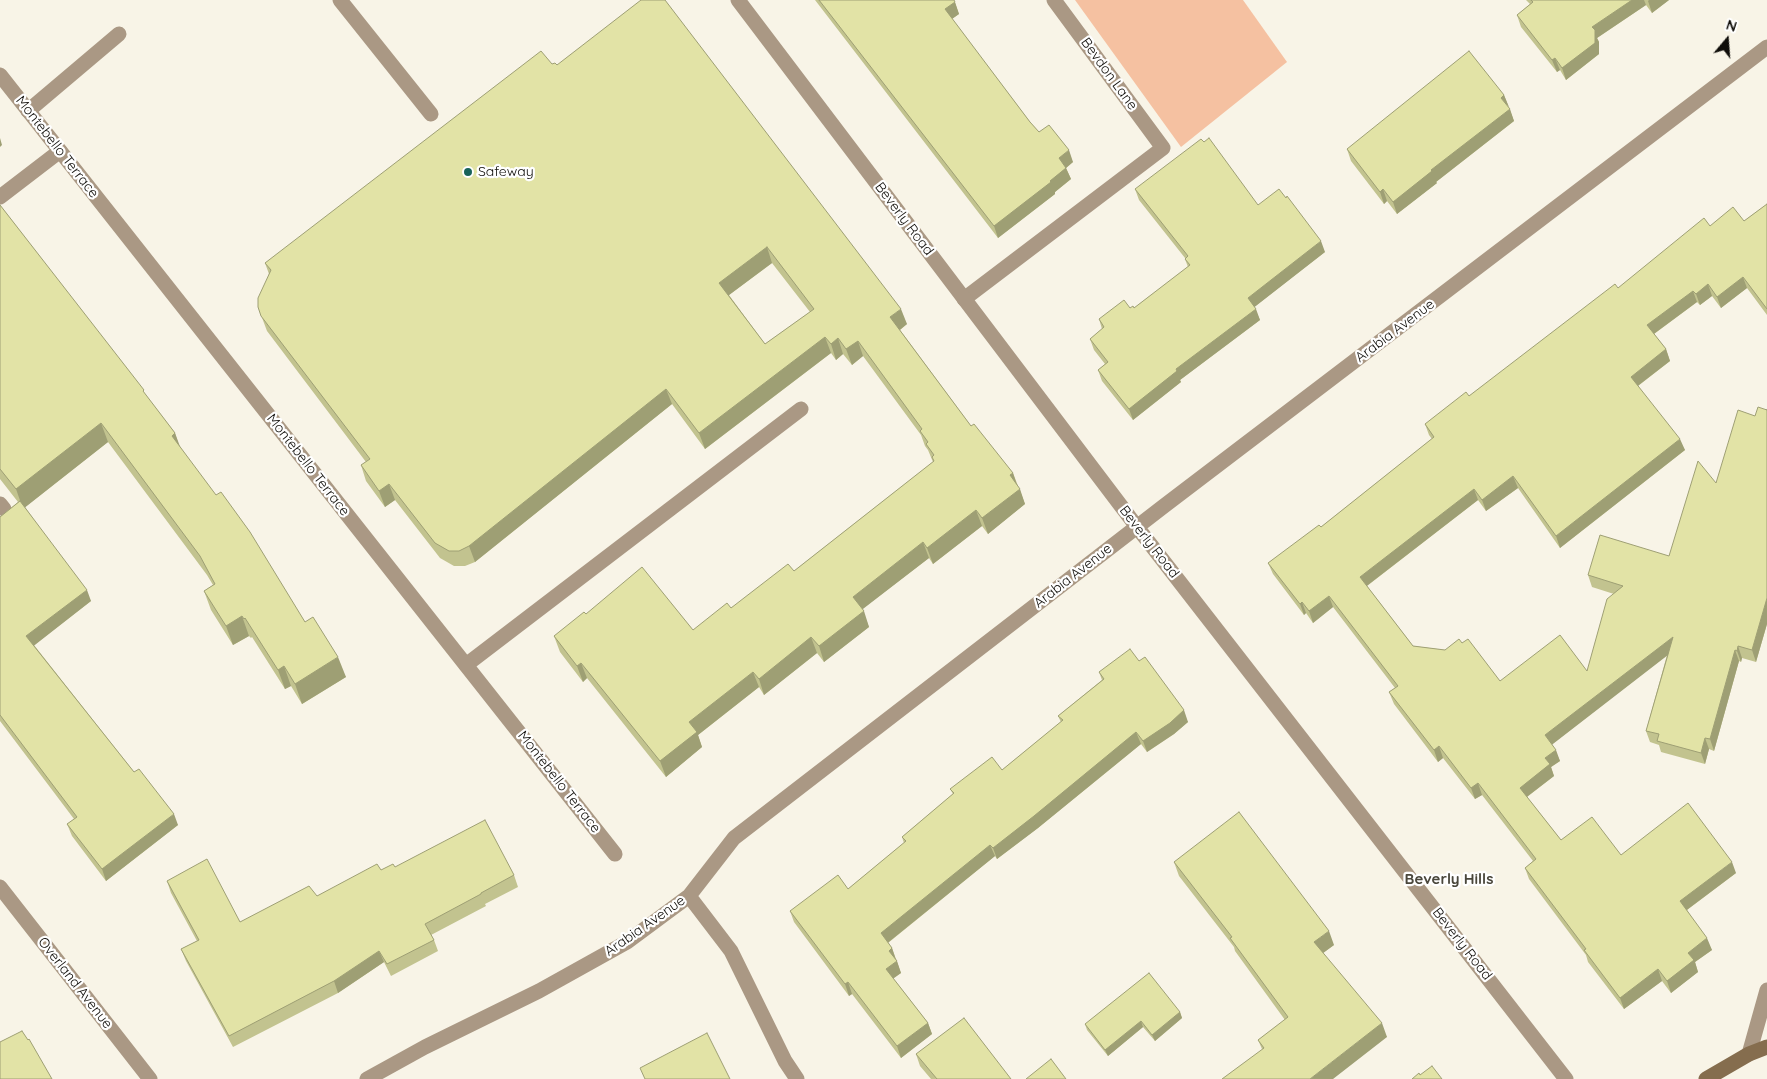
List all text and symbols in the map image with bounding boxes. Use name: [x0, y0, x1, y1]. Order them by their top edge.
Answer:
north arrow: [1702, 15, 1752, 65]
text: N: [1724, 16, 1739, 36]
street label: Bevdon Lane: [1077, 35, 1141, 113]
street label: Montebello Terrace: [12, 93, 102, 201]
place label: Safeway: [478, 164, 534, 180]
marker: Safeway: [462, 166, 474, 178]
street label: Beverly Road: [871, 179, 937, 259]
street label: Arabia Avenue: [1352, 296, 1438, 366]
street label: Montebello Terrace: [263, 411, 353, 519]
street label: Beverly Road: [1116, 503, 1182, 581]
street label: Arabia Avenue: [1031, 540, 1115, 612]
street label: Montebello Terrace: [514, 728, 604, 836]
district label: Beverly Hills: [1405, 870, 1493, 888]
street label: Arabia Avenue: [602, 892, 688, 960]
street label: Beverly Road: [1429, 905, 1495, 983]
street label: Overland Avenue: [34, 934, 116, 1032]

